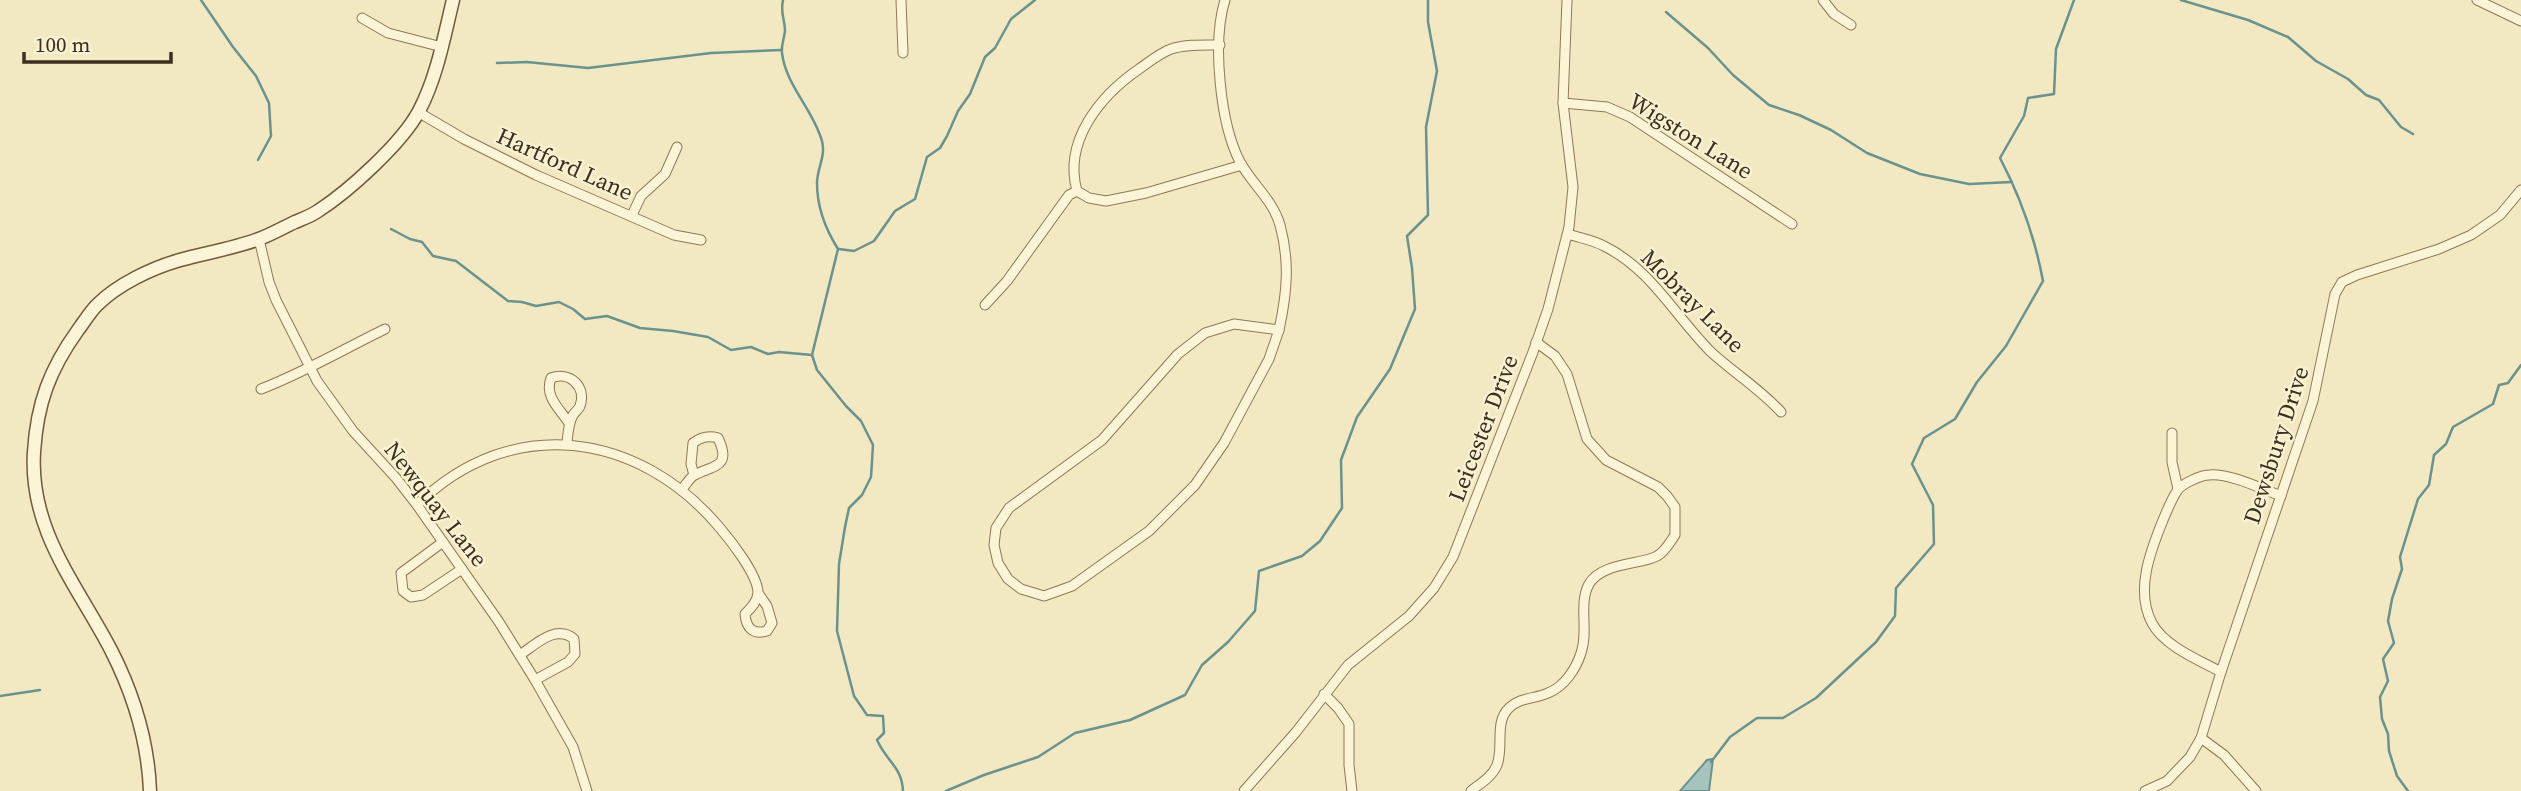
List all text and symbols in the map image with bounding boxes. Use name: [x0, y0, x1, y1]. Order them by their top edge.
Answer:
scale bar: [24, 21, 172, 65]
text: 100 m: [35, 30, 90, 59]
street label: Wigston Lane: [1623, 85, 1759, 187]
street label: Hartford Lane: [492, 120, 638, 208]
street label: Mobray Lane: [1634, 242, 1752, 360]
street label: Leicester Drive: [1440, 350, 1526, 506]
street label: Dewsbury Drive: [2235, 362, 2317, 528]
street label: Newquay Lane: [377, 435, 495, 573]

